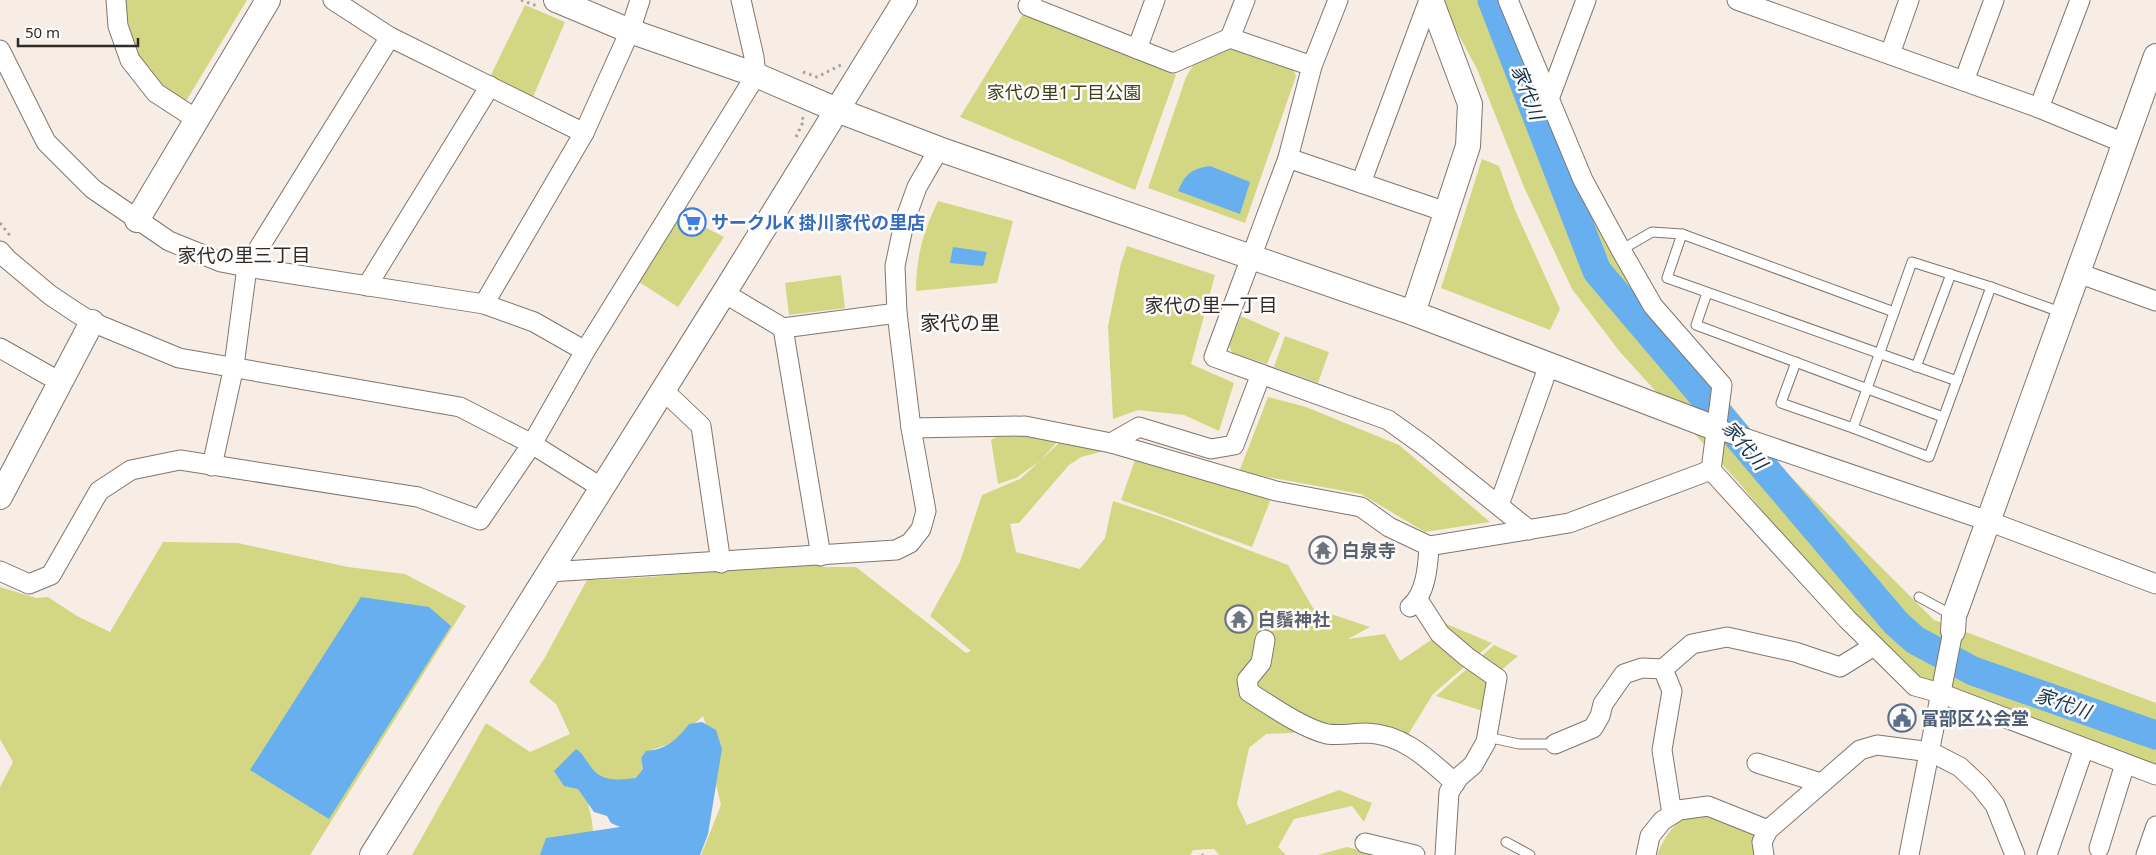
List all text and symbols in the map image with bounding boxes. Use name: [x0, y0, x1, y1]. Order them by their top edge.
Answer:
scale bar: [18, 15, 138, 47]
text: 50 m: [25, 22, 60, 42]
water label: 家代川: [1506, 61, 1551, 125]
park label: 家代の里1丁目公園: [987, 80, 1141, 104]
supermarket icon: サークルK 掛川家代の里店: [677, 207, 707, 237]
place label: サークルK 掛川家代の里店: [711, 210, 925, 234]
district label: 家代の里三丁目: [177, 242, 311, 268]
district label: 家代の里一丁目: [1144, 292, 1278, 318]
district label: 家代の里: [920, 309, 1000, 336]
water label: 家代川: [1717, 415, 1775, 477]
temple icon: 白泉寺: [1308, 535, 1338, 565]
place label: 白泉寺: [1342, 538, 1396, 562]
temple icon: 白鬚神社: [1224, 604, 1254, 634]
place label: 白鬚神社: [1258, 607, 1330, 631]
water label: 家代川: [2032, 681, 2096, 725]
public building icon: 富部区公会堂: [1887, 703, 1917, 733]
place label: 富部区公会堂: [1921, 706, 2029, 730]

